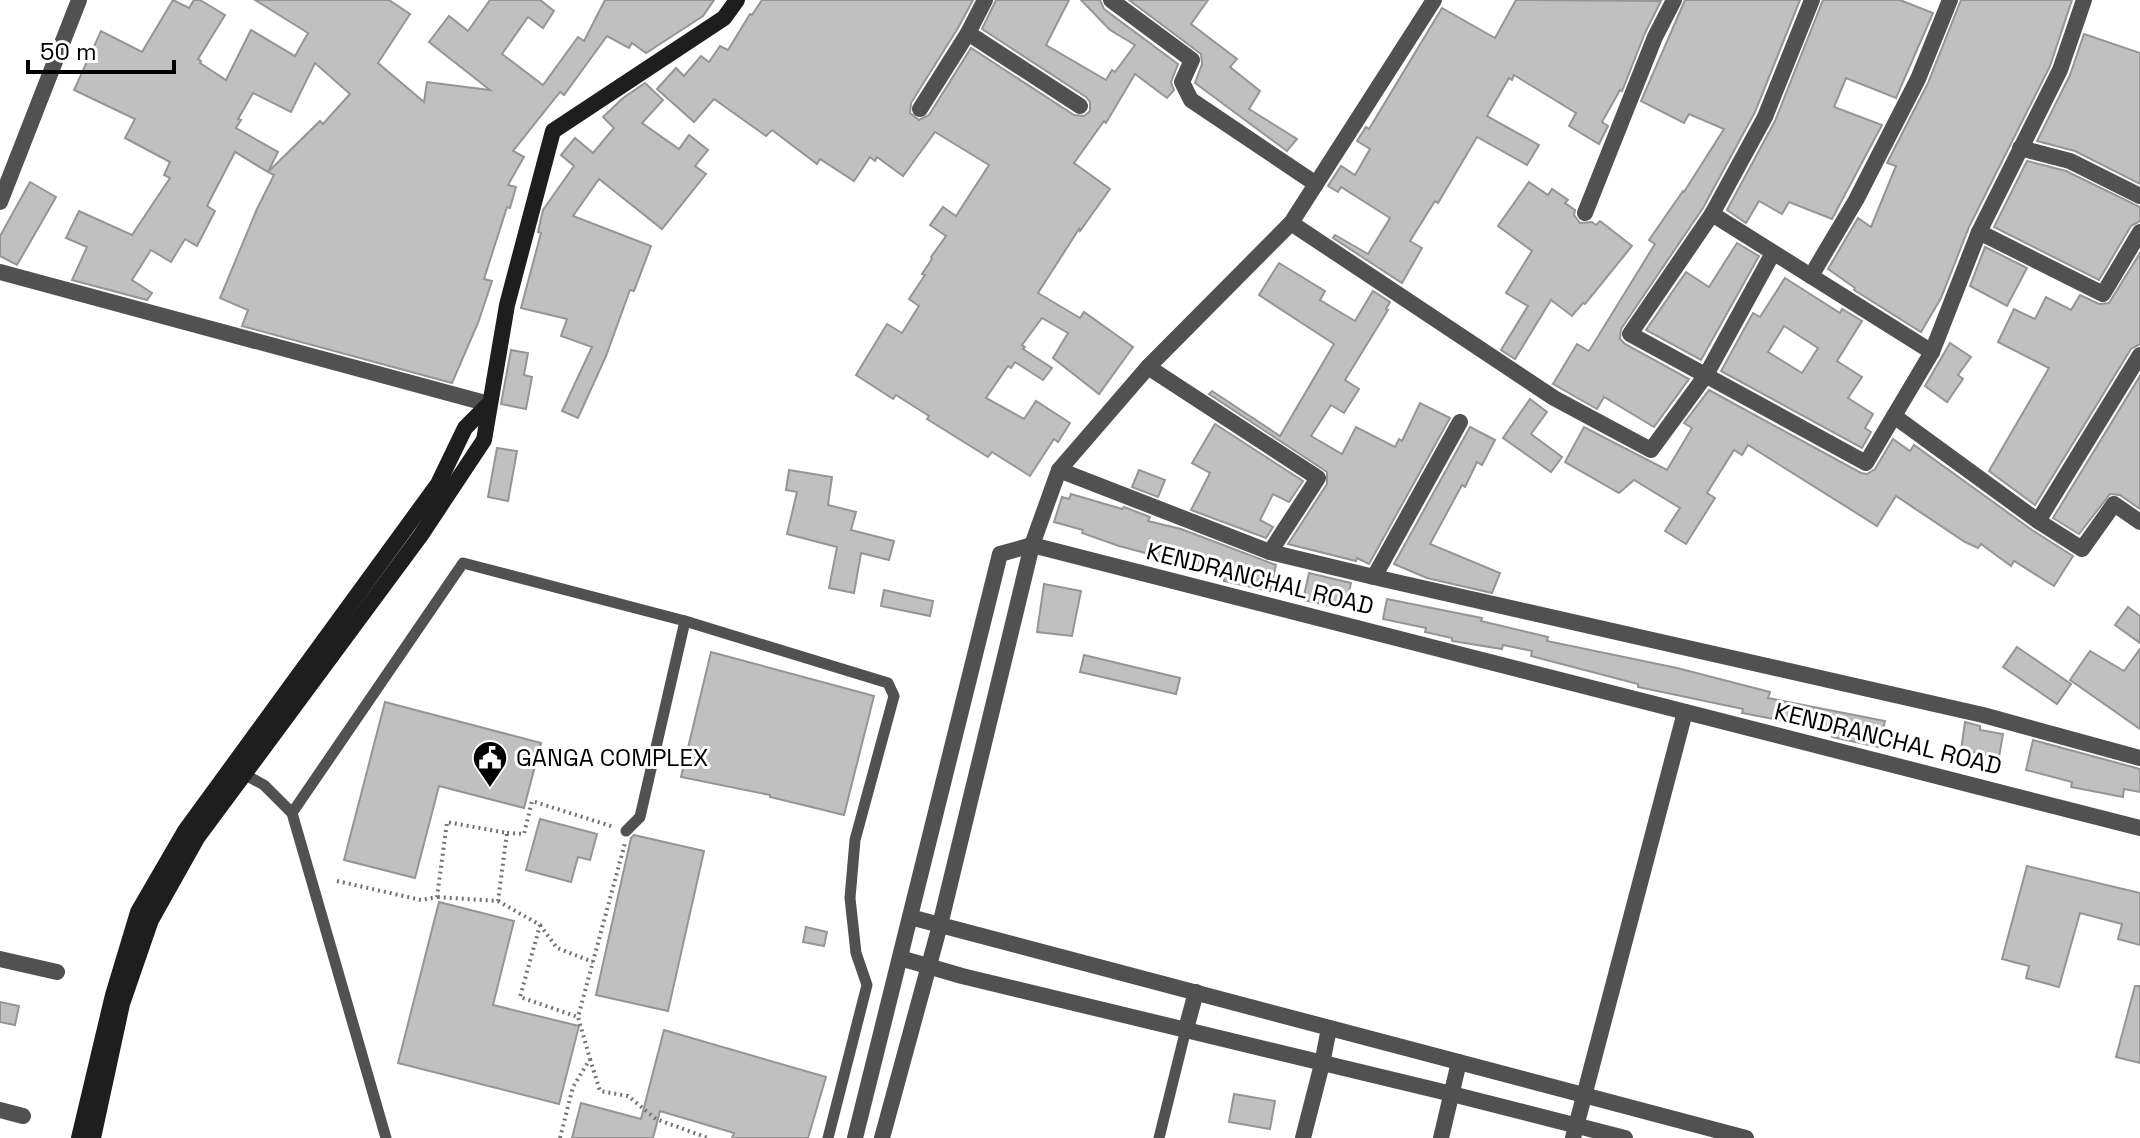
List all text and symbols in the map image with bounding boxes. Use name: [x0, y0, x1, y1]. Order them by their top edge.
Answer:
scale bar: [28, 24, 174, 74]
text: 50 m: [40, 36, 97, 67]
street label: KENDRANCHAL ROAD: [1143, 535, 1377, 622]
street label: KENDRANCHAL ROAD: [1771, 695, 2005, 782]
public building icon: GANGA COMPLEX: [471, 739, 509, 789]
place label: GANGA COMPLEX: [516, 742, 708, 773]

